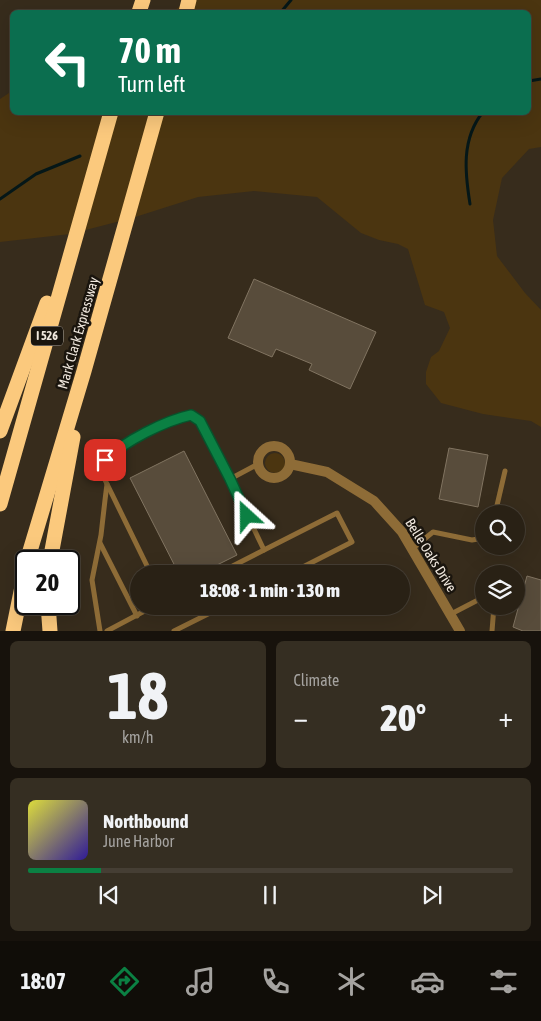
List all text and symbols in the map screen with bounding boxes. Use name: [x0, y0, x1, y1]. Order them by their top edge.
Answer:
icon: left: [35, 30, 100, 95]
text: 70 m: [118, 30, 181, 70]
text: Turn left: [118, 71, 185, 97]
street label: Mark Clark Expressway: [54, 275, 102, 391]
road number: I 526: [31, 326, 63, 346]
pin: [84, 439, 126, 481]
icon: arrive: [91, 446, 119, 474]
position arrow: [220, 489, 272, 541]
map controls: [475, 505, 525, 615]
button: search: [475, 505, 525, 555]
street label: Belle Oaks Drive: [402, 515, 460, 595]
speed limit sign: 20: [15, 550, 80, 615]
button: layers: [475, 565, 525, 615]
text: 18:08 · 1 min · 130 m: [200, 579, 340, 601]
text: 18: [107, 658, 168, 733]
text: Climate: [294, 671, 339, 689]
text: 20°: [380, 696, 426, 739]
text: −: [294, 701, 308, 733]
text: +: [498, 701, 513, 733]
text: km/h: [122, 728, 154, 746]
text: Northbound: [103, 810, 189, 832]
text: June Harbor: [103, 832, 174, 850]
icon: previous: [95, 881, 123, 909]
icon: pause: [256, 881, 284, 909]
icon: next: [418, 881, 446, 909]
icon: directions: [107, 964, 142, 999]
icon: music: [183, 964, 218, 999]
icon: phone: [258, 964, 293, 999]
icon: climate: [334, 964, 369, 999]
icon: car: [410, 964, 445, 999]
icon: filters: [486, 964, 521, 999]
text: 18:07: [20, 968, 66, 994]

